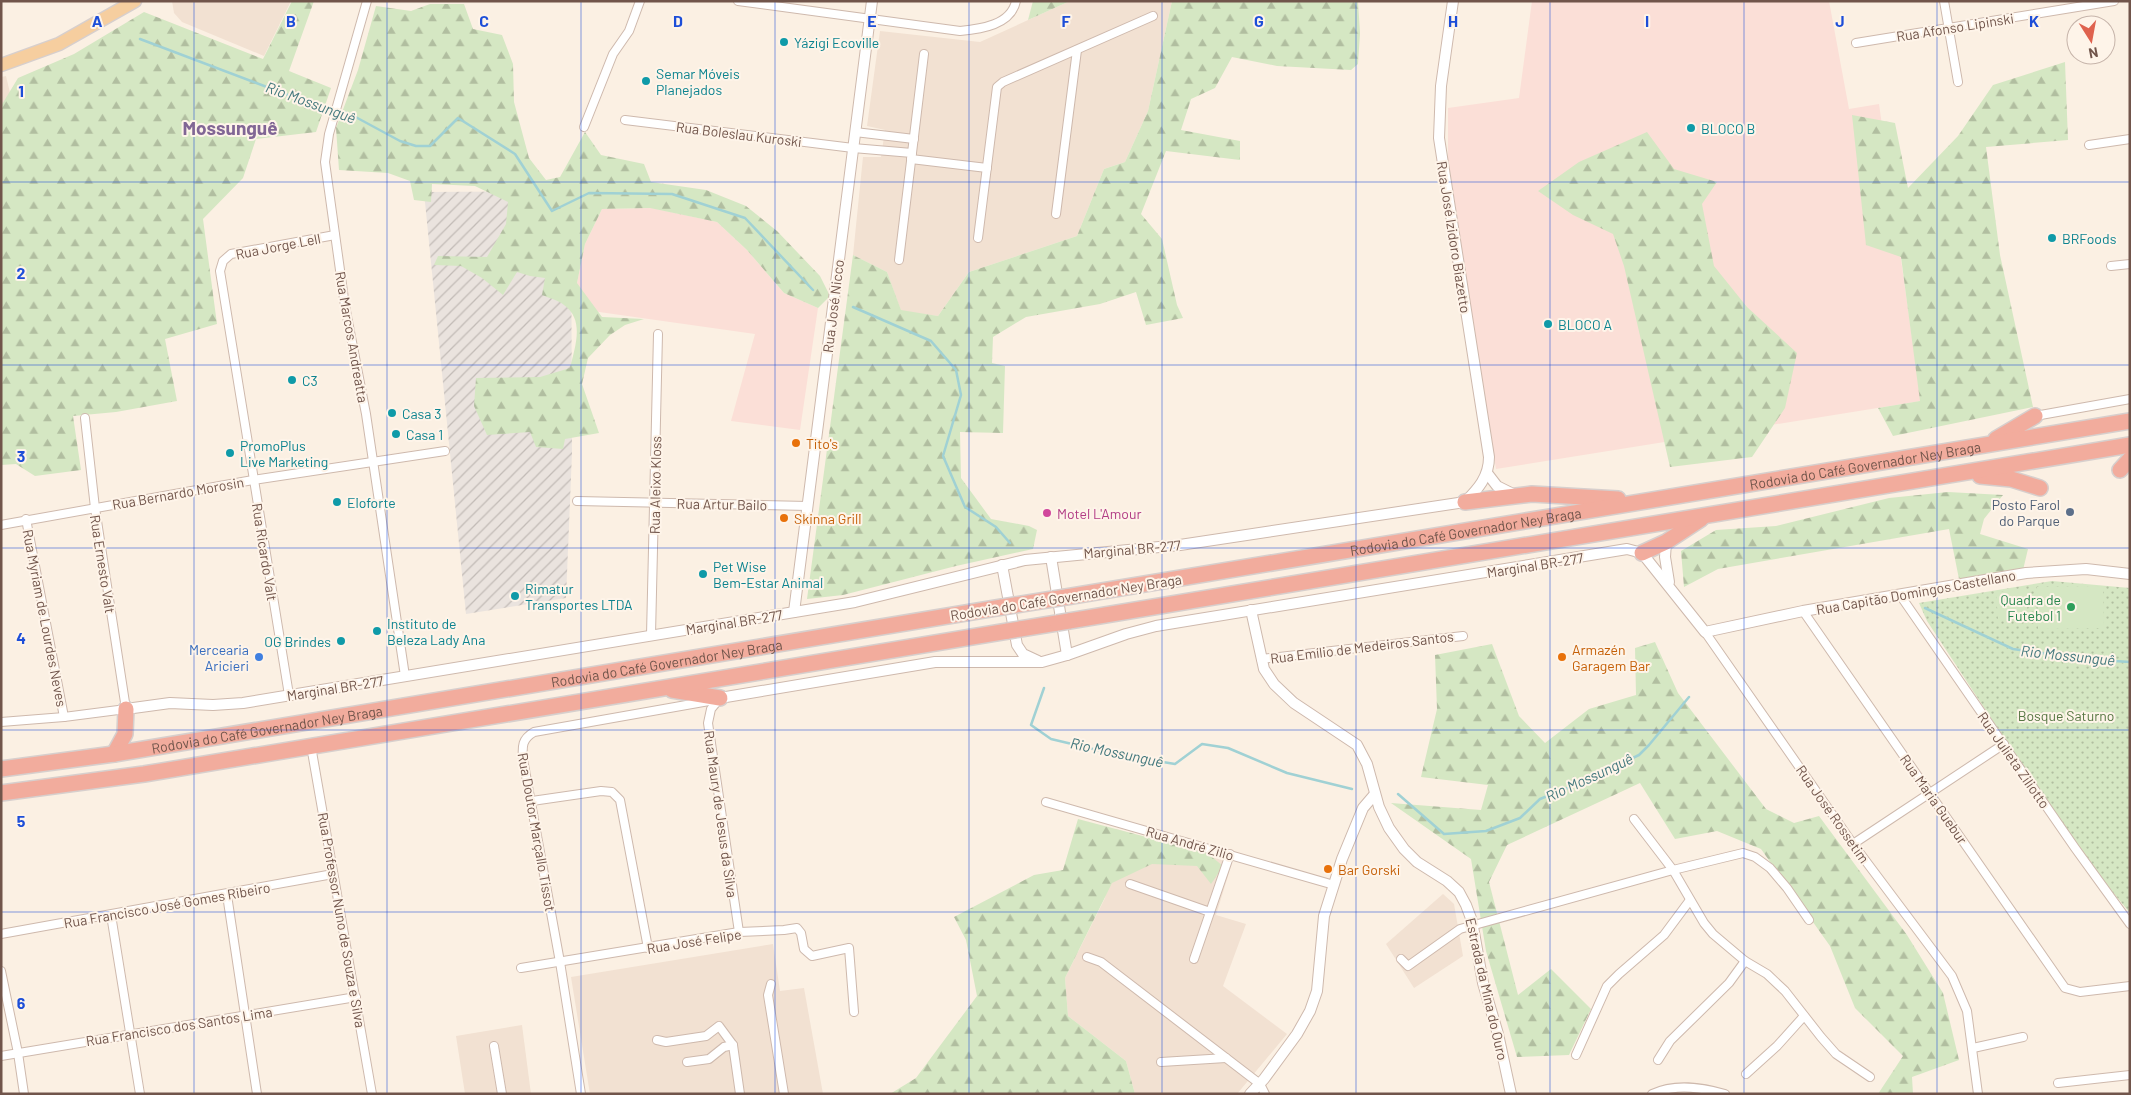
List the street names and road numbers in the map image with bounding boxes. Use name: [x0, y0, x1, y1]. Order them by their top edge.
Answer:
street label: Rua Afonso Lipinski: [1895, 9, 2015, 45]
street label: Rua Boleslau Kuroski: [675, 118, 803, 150]
street label: Rua José Izidoro Biazetto: [1434, 160, 1474, 314]
street label: Rua Jorge Lell: [234, 229, 322, 263]
street label: Rua José Nicco: [819, 258, 847, 354]
street label: Rua Marcos Andreatta: [332, 270, 372, 404]
street label: Rua Aleixo Kloss: [646, 435, 664, 534]
street label: Rodovia do Café Governador Ney Braga: [1748, 437, 1982, 492]
street label: Rua Bernardo Morosin: [111, 473, 245, 513]
street label: Rua Artur Bailo: [677, 495, 767, 513]
street label: Rua Ricardo Valt: [249, 502, 281, 602]
street label: Rodovia do Café Governador Ney Braga: [1349, 503, 1582, 558]
street label: Rua Ernesto Valt: [87, 514, 119, 614]
street label: Rua Myriam de Lourdes Neves: [19, 528, 71, 708]
street label: Marginal BR-277: [1083, 536, 1182, 562]
street label: Marginal BR-277: [1486, 549, 1585, 581]
street label: Rua Capitão Domingos Castellano: [1815, 566, 2017, 618]
street label: Rodovia do Café Governador Ney Braga: [949, 570, 1183, 624]
street label: Marginal BR-277: [685, 606, 784, 638]
street label: Rua Emílio de Medeiros Santos: [1269, 627, 1455, 667]
street label: Rodovia do Café Governador Ney Braga: [550, 635, 783, 690]
street label: Marginal BR-277: [286, 672, 385, 704]
street label: Rodovia do Café Governador Ney Braga: [150, 701, 384, 756]
street label: Rua Julieta Ziliotto: [1974, 708, 2054, 812]
street label: Rua Maury de Jesus da Silva: [701, 729, 741, 899]
street label: Rua Doutor Marçallo Tissot: [515, 751, 559, 913]
street label: Rua Maria Guebur: [1897, 751, 1971, 847]
street label: Rua José Rossetim: [1793, 762, 1873, 866]
street label: Rua Professor Nuno de Souza e Silva: [315, 811, 369, 1029]
street label: Rua André Zilio: [1144, 822, 1236, 864]
street label: Rua Francisco José Gomes Ribeiro: [62, 878, 272, 932]
street label: Estrada da Mina do Ouro: [1462, 916, 1512, 1062]
street label: Rua José Felipe: [646, 925, 742, 957]
street label: Rua Francisco dos Santos Lima: [84, 1003, 274, 1049]

